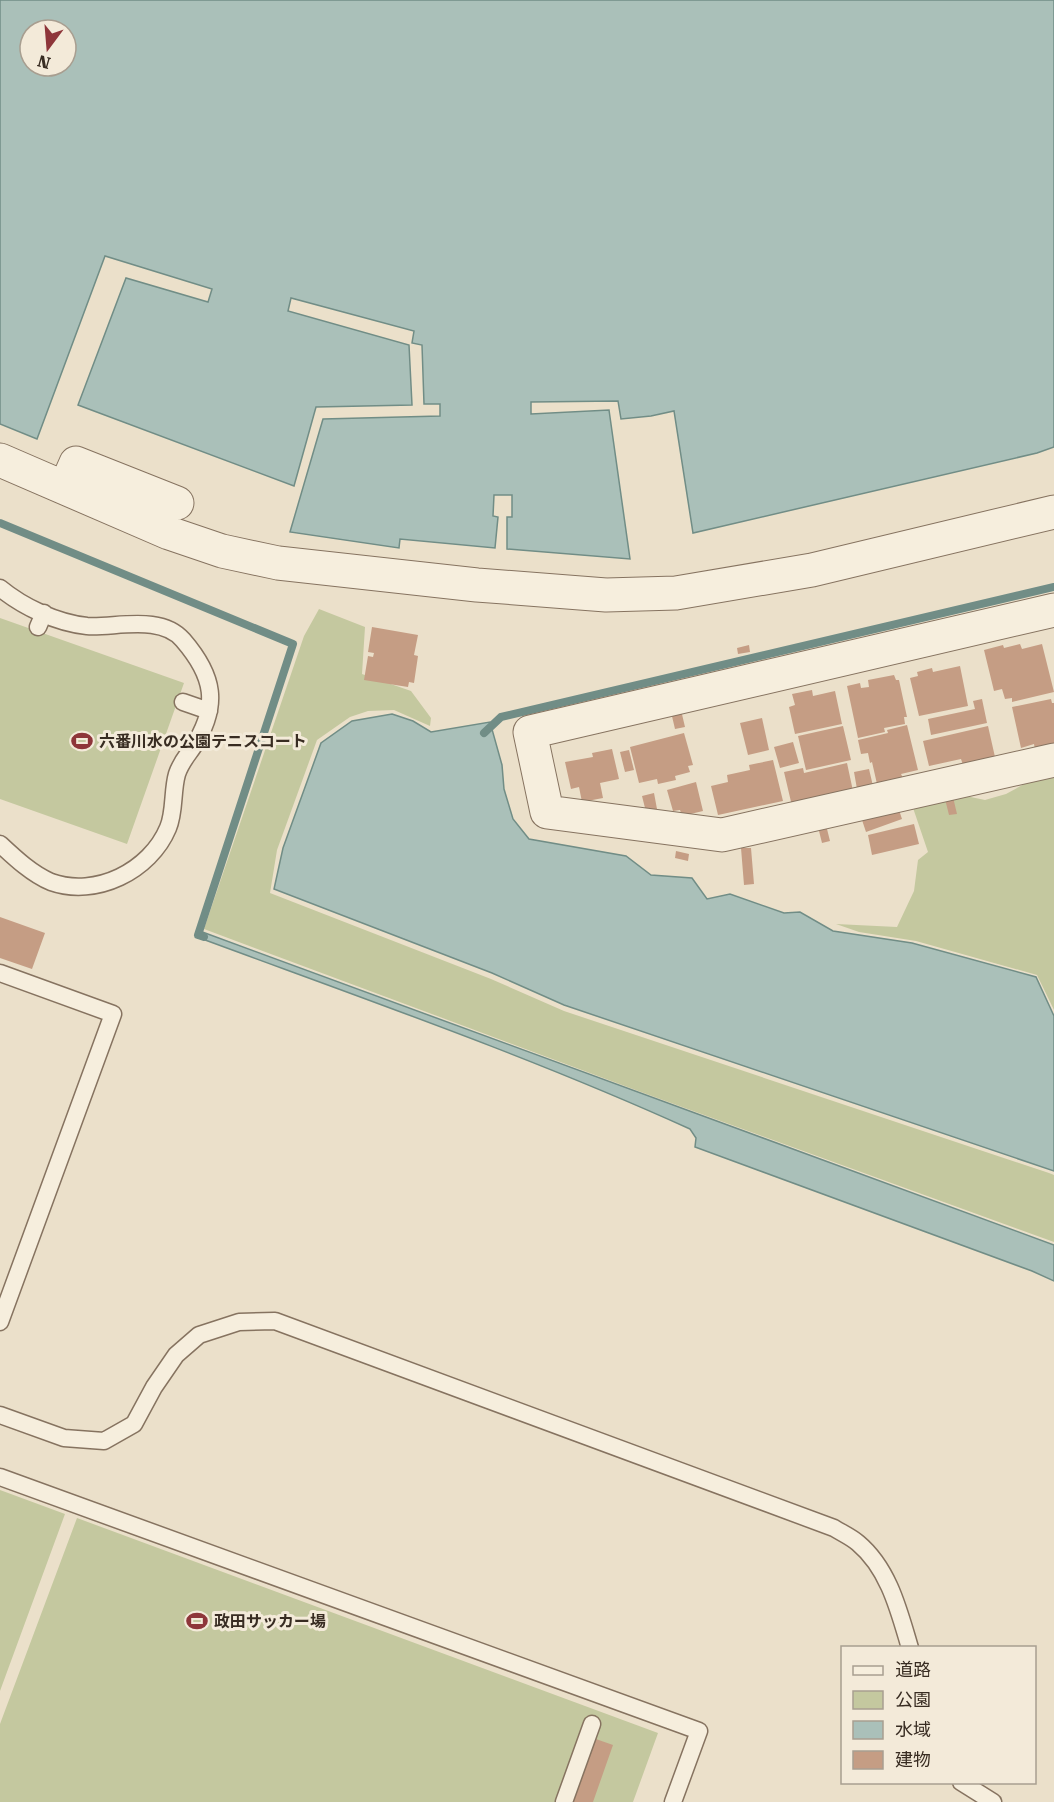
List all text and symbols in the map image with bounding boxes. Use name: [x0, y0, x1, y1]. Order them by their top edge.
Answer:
north arrow: [18, 18, 78, 78]
text: N: [35, 51, 53, 73]
sports icon: 六番川水の公園テニスコート: [70, 729, 94, 753]
place label: 六番川水の公園テニスコート: [99, 732, 307, 751]
sports icon: 政田サッカー場: [185, 1609, 209, 1633]
place label: 政田サッカー場: [214, 1612, 326, 1631]
legend: [841, 1646, 1036, 1784]
text: 道路: [895, 1659, 931, 1680]
text: 公園: [895, 1689, 931, 1710]
text: 水域: [895, 1719, 931, 1740]
text: 建物: [895, 1749, 931, 1770]

